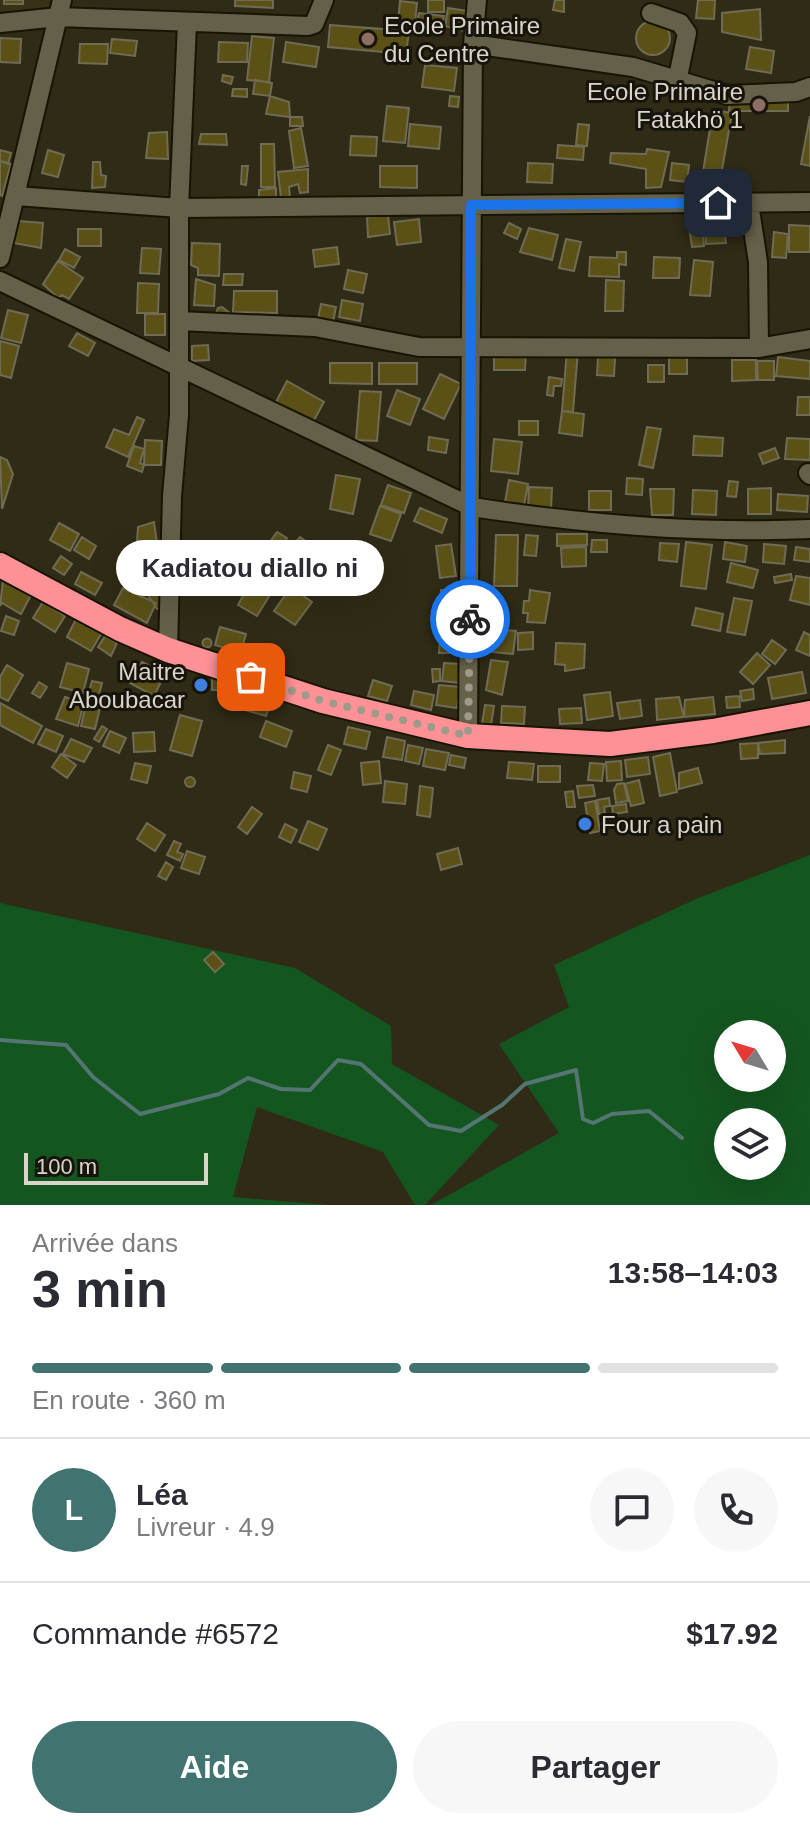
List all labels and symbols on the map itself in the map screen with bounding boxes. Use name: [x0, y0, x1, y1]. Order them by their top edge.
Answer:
place label: Ecole Primaire du Centre: [384, 12, 540, 67]
marker: Ecole Primaire du Centre: [359, 30, 377, 48]
place label: Ecole Primaire Fatakhö 1: [587, 78, 743, 133]
marker: Ecole Primaire Fatakhö 1: [750, 96, 768, 114]
pin: [684, 169, 752, 237]
callout: Kadiatou diallo ni: [117, 541, 385, 597]
courier: [430, 579, 510, 659]
pin: [217, 643, 285, 711]
place label: Maitre Aboubacar: [69, 658, 185, 713]
marker: Maitre Aboubacar: [192, 676, 210, 694]
place label: Four a pain: [601, 811, 722, 838]
marker: Four a pain: [576, 815, 594, 833]
north arrow: [714, 1020, 786, 1092]
scale bar: [24, 1149, 208, 1185]

